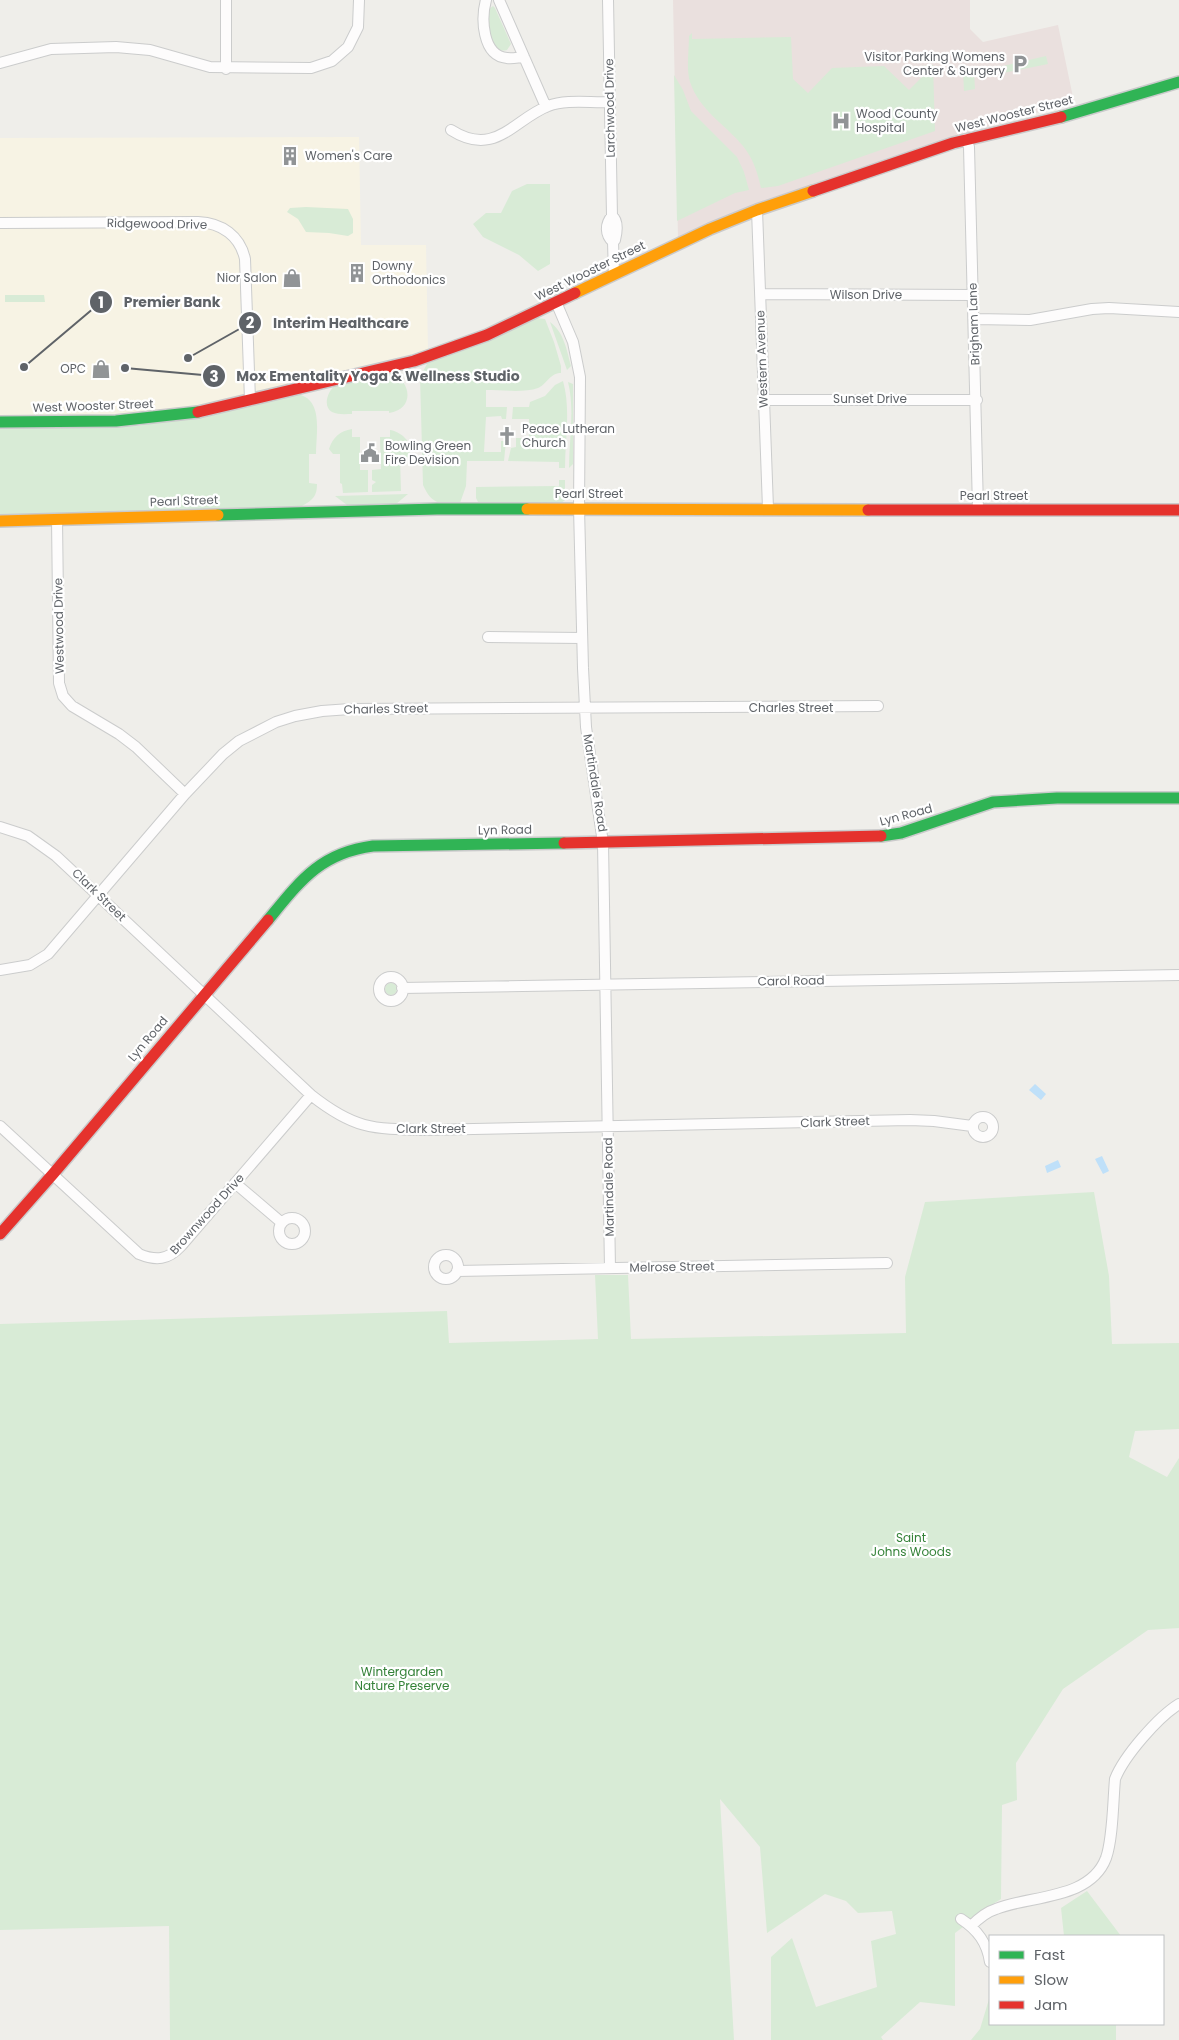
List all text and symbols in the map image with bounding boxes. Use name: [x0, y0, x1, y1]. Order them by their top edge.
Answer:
place label: Visitor Parking Womens Center & Surgery: [864, 48, 1005, 79]
parking icon: Visitor Parking Womens Center & Surgery: [1009, 53, 1031, 75]
street label: Larchwood Drive: [600, 58, 619, 158]
street label: West Wooster Street: [953, 91, 1075, 136]
place label: Wood County Hospital: [856, 105, 938, 136]
hospital icon: Wood County Hospital: [830, 110, 852, 132]
building icon: Women's Care: [279, 145, 301, 167]
place label: Women's Care: [305, 147, 393, 164]
street label: Ridgewood Drive: [107, 214, 207, 233]
street label: West Wooster Street: [532, 236, 648, 305]
place label: Downy Orthodonics: [372, 257, 446, 288]
building icon: Downy Orthodonics: [346, 262, 368, 284]
shop icon: Nior Salon: [281, 267, 303, 289]
place label: Nior Salon: [217, 269, 277, 286]
street label: Brigham Lane: [964, 282, 983, 366]
street label: Wilson Drive: [830, 286, 902, 303]
callout: Premier Bank: [89, 288, 230, 317]
text: 1: [98, 292, 104, 313]
text: Premier Bank: [124, 292, 221, 312]
callout: Interim Healthcare: [238, 308, 419, 337]
street label: Western Avenue: [751, 310, 772, 408]
text: 2: [246, 312, 255, 333]
text: Interim Healthcare: [273, 313, 409, 333]
shop icon: OPC: [90, 358, 112, 380]
place label: OPC: [60, 360, 86, 377]
callout: Mox Ementality Yoga & Wellness Studio: [201, 362, 529, 391]
text: 3: [209, 366, 219, 387]
text: Mox Ementality Yoga & Wellness Studio: [236, 366, 520, 386]
street label: Sunset Drive: [833, 390, 907, 407]
street label: West Wooster Street: [32, 395, 154, 416]
place label: Peace Lutheran Church: [522, 420, 615, 451]
church icon: Peace Lutheran Church: [496, 425, 518, 447]
place label: Bowling Green Fire Devision: [385, 437, 471, 468]
public building icon: Bowling Green Fire Devision: [359, 442, 381, 464]
street label: Pearl Street: [555, 485, 623, 502]
street label: Pearl Street: [960, 487, 1028, 504]
street label: Pearl Street: [150, 491, 218, 510]
street label: Westwood Drive: [49, 578, 68, 674]
street label: Charles Street: [344, 699, 428, 718]
street label: Charles Street: [749, 699, 833, 716]
street label: Martindale Road: [579, 733, 612, 833]
street label: Lyn Road: [878, 799, 934, 830]
street label: Lyn Road: [478, 821, 532, 838]
street label: Clark Street: [69, 864, 130, 925]
street label: Carol Road: [757, 971, 825, 990]
street label: Lyn Road: [124, 1013, 171, 1065]
street label: Clark Street: [800, 1112, 870, 1131]
street label: Clark Street: [396, 1120, 466, 1137]
street label: Martindale Road: [599, 1137, 618, 1237]
street label: Brownwood Drive: [166, 1169, 248, 1258]
street label: Melrose Street: [629, 1257, 715, 1276]
park label: Saint Johns Woods: [871, 1529, 951, 1560]
park label: Wintergarden Nature Preserve: [355, 1663, 449, 1694]
legend: [989, 1935, 1164, 2025]
text: Fast: [1034, 1944, 1065, 1965]
text: Slow: [1034, 1969, 1069, 1990]
text: Jam: [1034, 1994, 1068, 2015]

